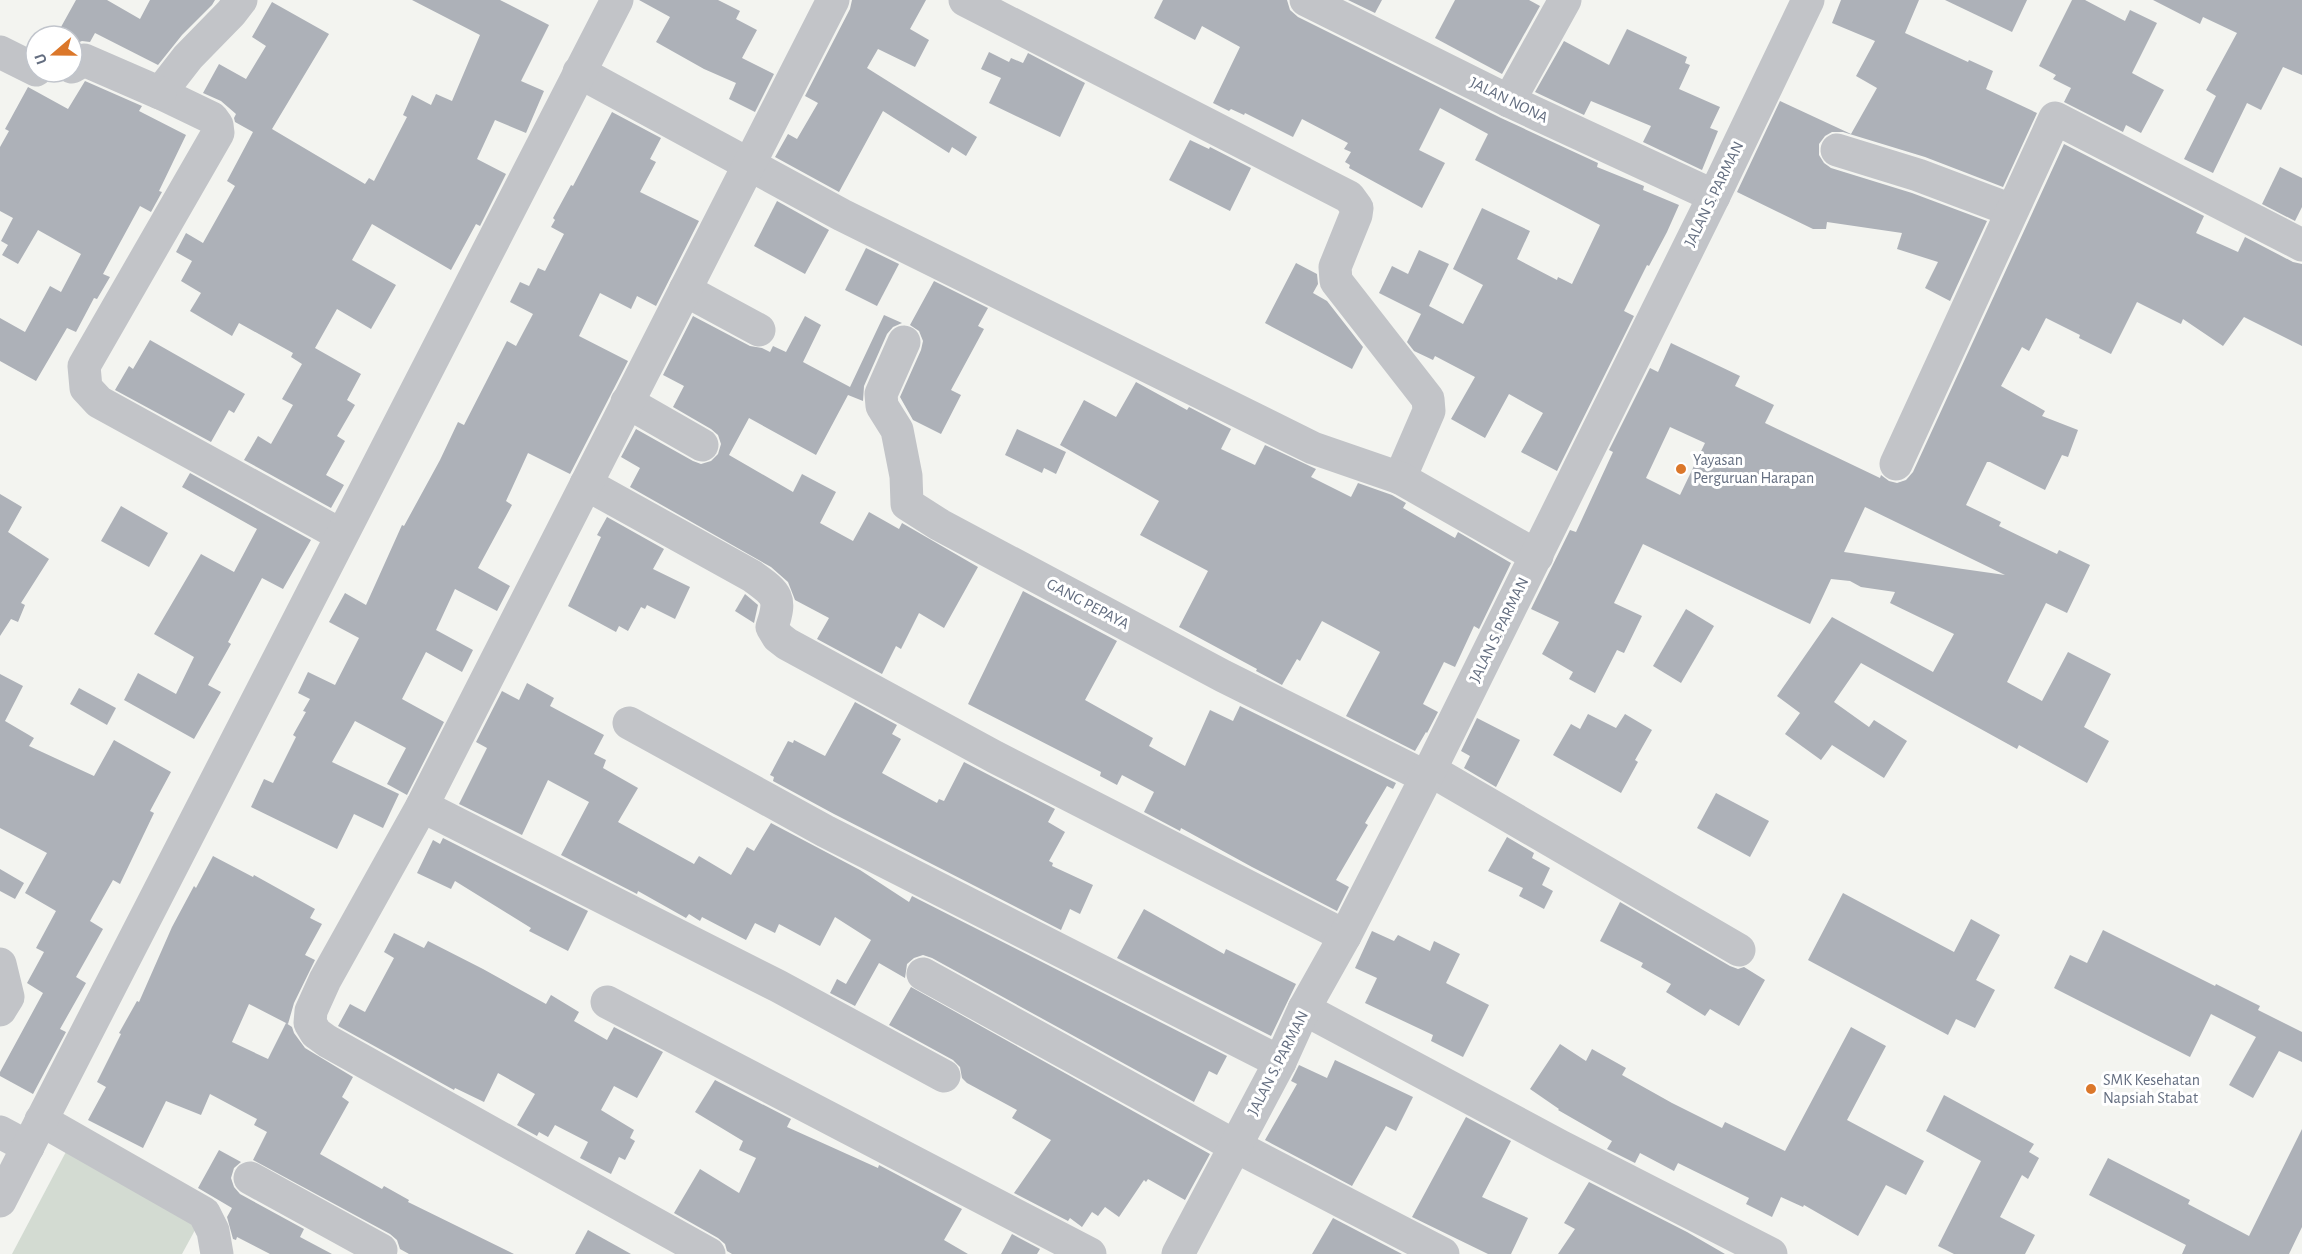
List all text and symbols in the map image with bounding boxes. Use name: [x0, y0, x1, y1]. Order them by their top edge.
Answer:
north arrow: [24, 24, 84, 84]
text: U: [32, 51, 50, 66]
street label: JALAN NONA: [1467, 74, 1551, 126]
street label: JALAN S. PARMAN: [1682, 139, 1746, 249]
place label: Yayasan Perguruan Harapan: [1693, 452, 1814, 486]
marker: Yayasan Perguruan Harapan: [1674, 462, 1688, 476]
street label: JALAN S. PARMAN: [1467, 575, 1531, 685]
street label: GANG PEPAYA: [1044, 576, 1132, 632]
street label: JALAN S. PARMAN: [1245, 1008, 1311, 1118]
place label: SMK Kesehatan Napsiah Stabat: [2103, 1072, 2200, 1106]
marker: SMK Kesehatan Napsiah Stabat: [2084, 1082, 2098, 1096]

